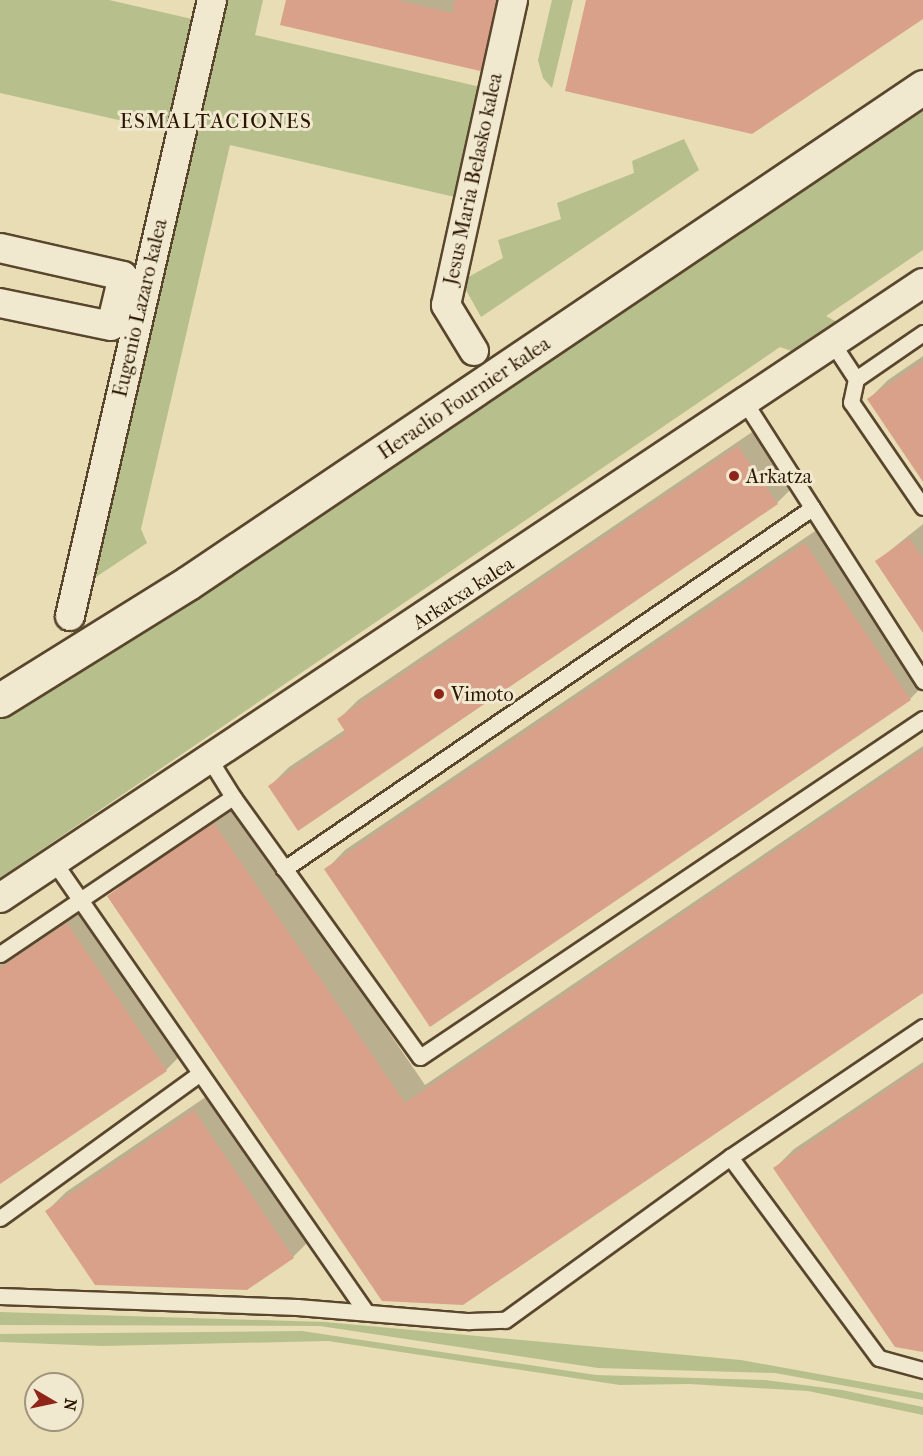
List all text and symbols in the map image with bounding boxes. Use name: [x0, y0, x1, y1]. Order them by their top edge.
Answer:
street label: Jesus Maria Belasko kalea: [439, 71, 507, 287]
district label: ESMALTACIONES: [120, 108, 312, 134]
street label: Eugenio Lazaro kalea: [108, 217, 172, 399]
street label: Heraclio Fournier kalea: [373, 332, 555, 464]
place label: Arkatza: [746, 464, 812, 488]
marker: Arkatza: [727, 469, 741, 483]
street label: Arkatxa kalea: [408, 551, 518, 635]
place label: Vimoto: [451, 682, 514, 706]
marker: Vimoto: [432, 687, 446, 701]
north arrow: [24, 1372, 84, 1432]
text: N: [60, 1397, 81, 1412]

